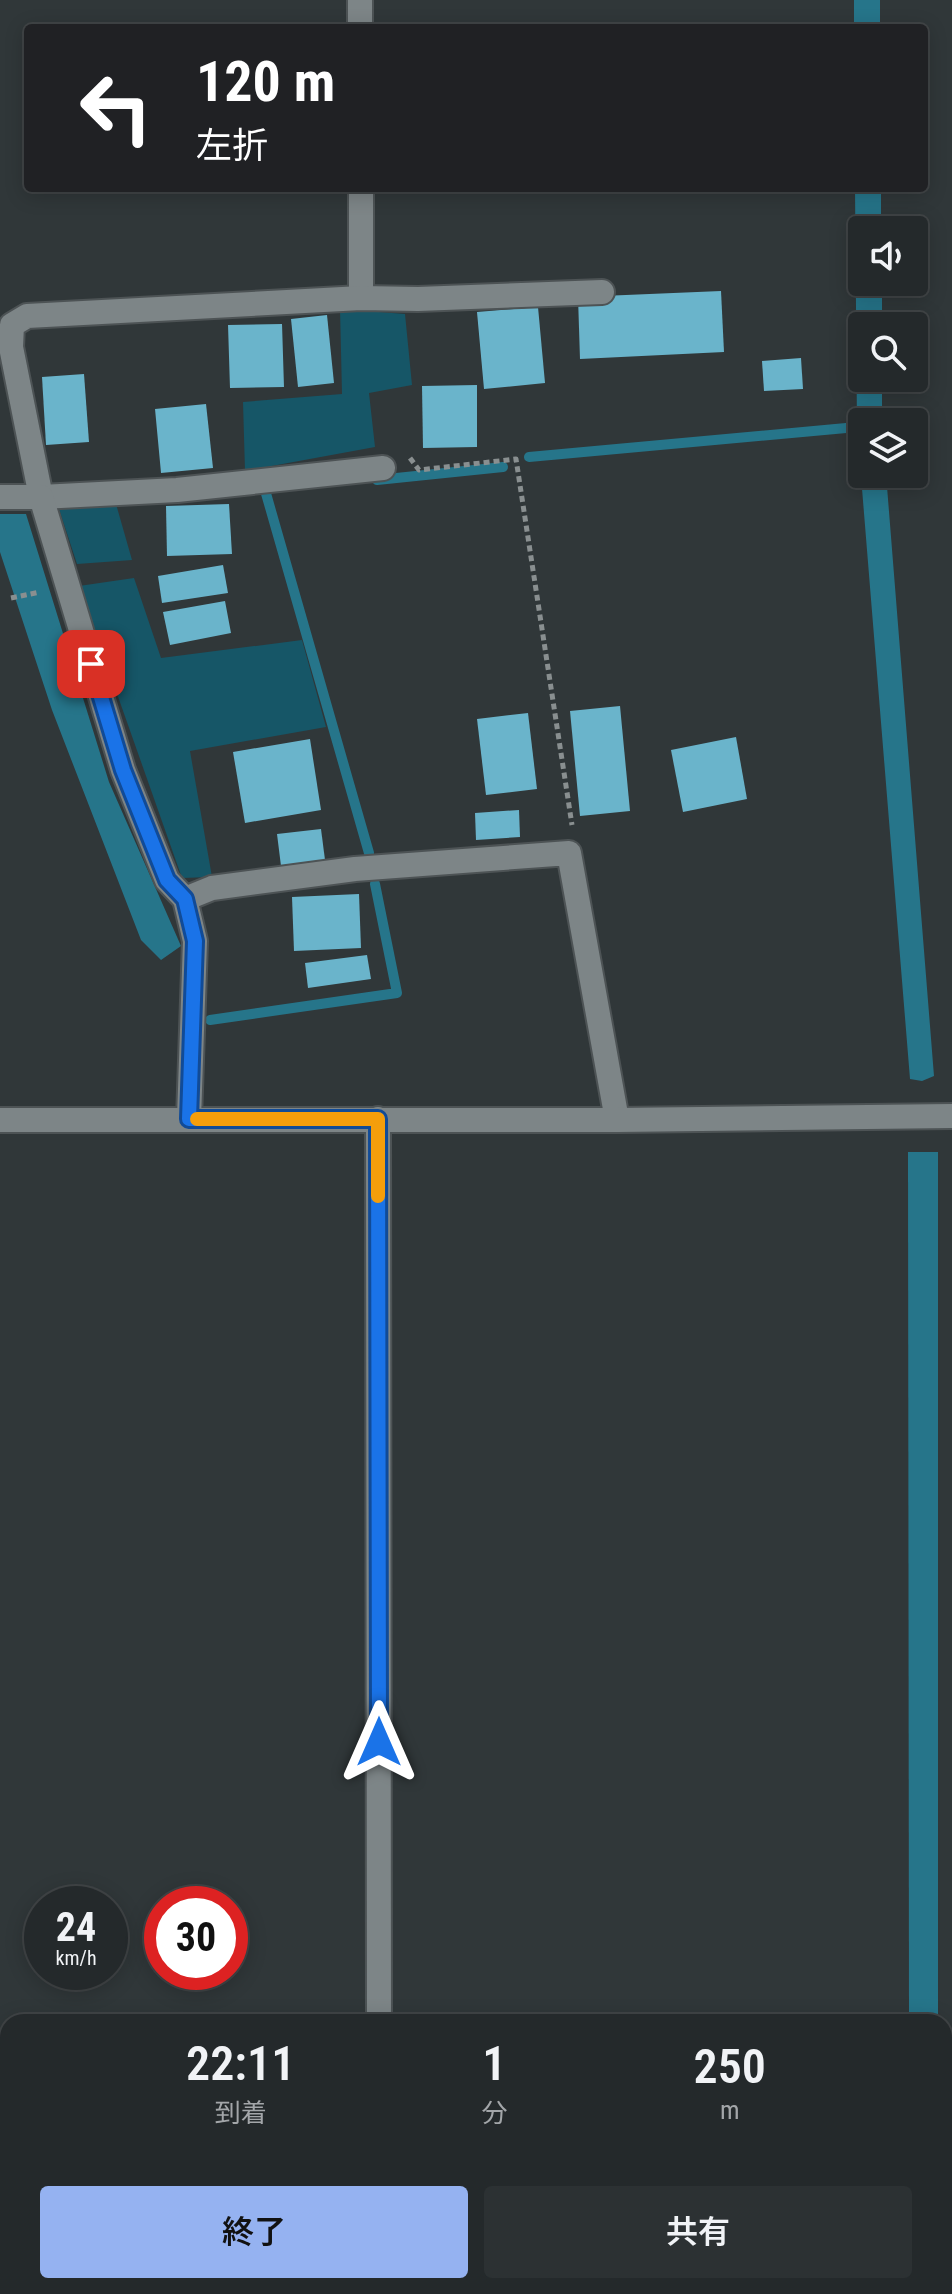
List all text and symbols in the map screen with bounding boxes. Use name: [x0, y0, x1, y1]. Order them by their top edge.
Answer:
text: 120 m: [196, 49, 335, 115]
icon: left: [64, 56, 168, 160]
text: 左折: [196, 125, 268, 167]
map controls: [848, 216, 928, 488]
button: sound: [848, 216, 928, 296]
button: search: [848, 312, 928, 392]
button: layers: [848, 408, 928, 488]
pin: [57, 630, 125, 698]
icon: arrive: [69, 642, 113, 686]
position arrow: [337, 1700, 421, 1784]
speed limit sign: 30: [144, 1886, 248, 1990]
text: 24: [56, 1904, 96, 1951]
text: km/h: [55, 1946, 97, 1970]
text: 22:11: [186, 2035, 295, 2092]
text: 1: [482, 2035, 506, 2092]
text: 250: [694, 2038, 766, 2095]
text: m: [720, 2095, 740, 2125]
text: 到着: [215, 2098, 267, 2128]
text: 分: [481, 2098, 507, 2128]
button: 終了: [40, 2186, 468, 2278]
button: 共有: [484, 2186, 912, 2278]

